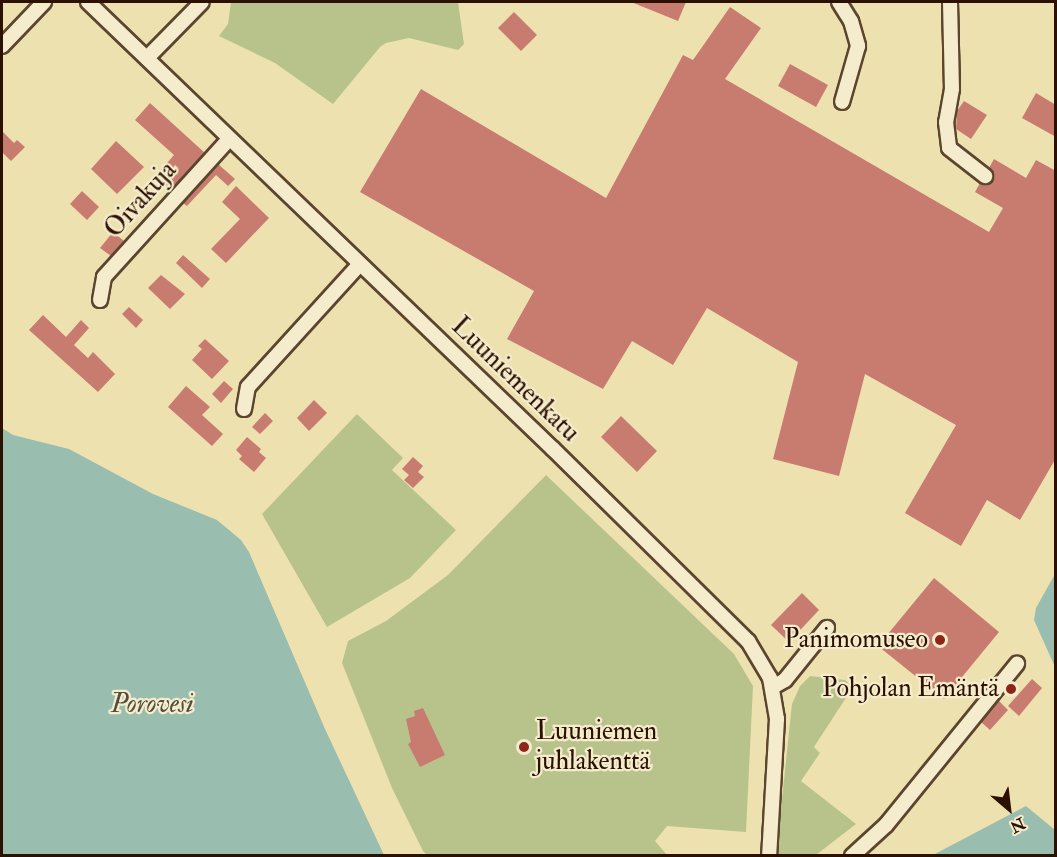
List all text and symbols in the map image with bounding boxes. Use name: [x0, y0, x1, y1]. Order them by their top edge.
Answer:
street label: Oivakuja: [99, 155, 183, 245]
street label: Luuniemenkatu: [444, 311, 586, 449]
place label: Panimomuseo: [784, 624, 928, 656]
marker: Panimomuseo: [933, 633, 947, 647]
place label: Pohjolan Emäntä: [822, 673, 999, 705]
marker: Pohjolan Emäntä: [1004, 682, 1018, 696]
water label: Porovesi: [110, 688, 194, 720]
place label: Luuniemen juhlakenttä: [536, 716, 657, 778]
marker: Luuniemen juhlakenttä: [517, 740, 531, 754]
north arrow: [979, 779, 1039, 839]
text: N: [1006, 813, 1028, 837]

